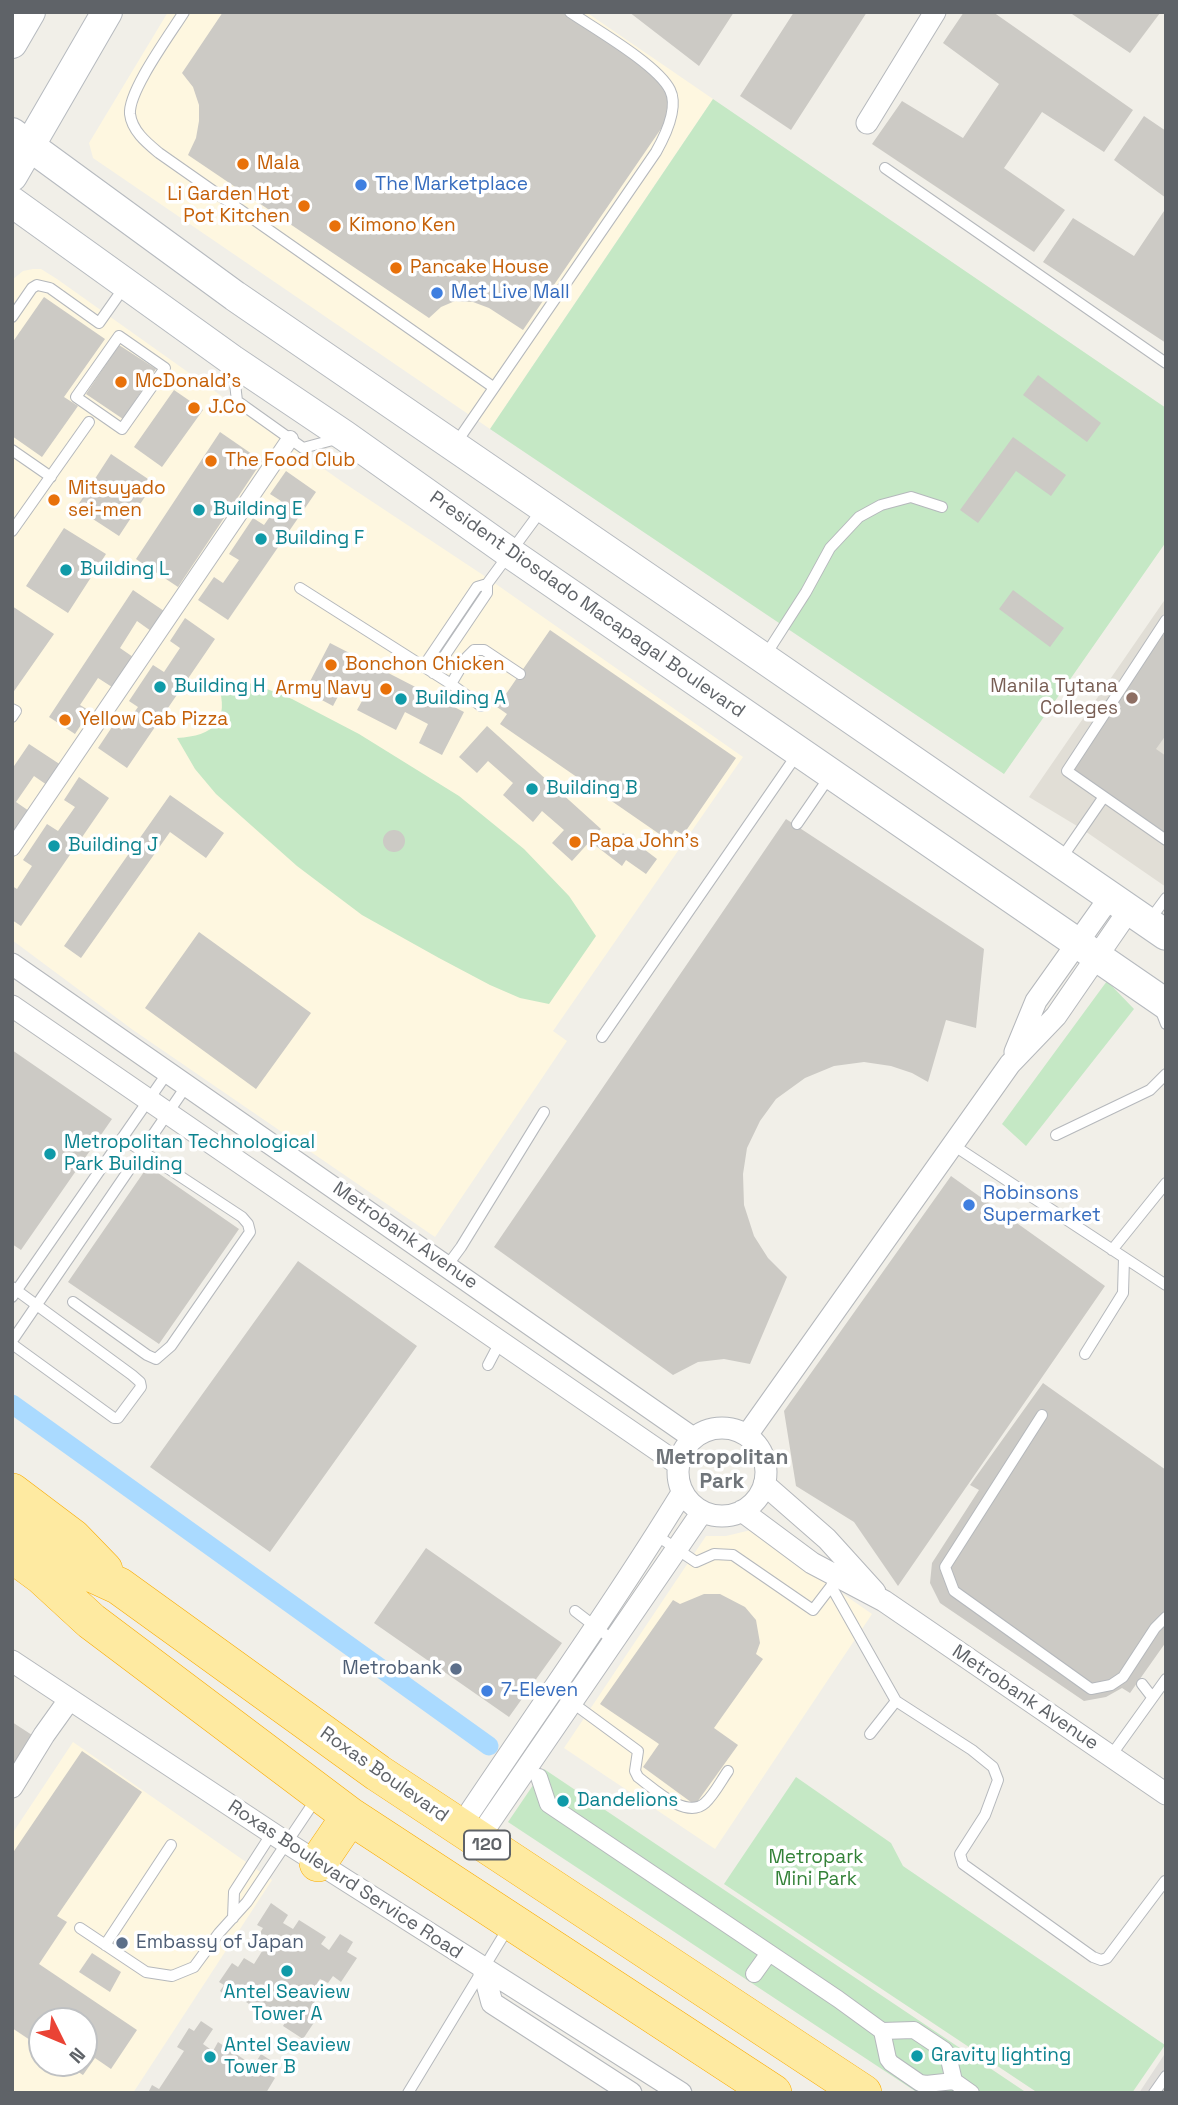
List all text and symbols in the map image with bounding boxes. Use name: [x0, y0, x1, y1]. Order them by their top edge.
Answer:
place label: Mala: [257, 153, 300, 175]
marker: Mala: [235, 156, 251, 172]
place label: The Marketplace: [375, 174, 528, 196]
marker: The Marketplace: [353, 177, 369, 193]
place label: Li Garden Hot Pot Kitchen: [167, 184, 290, 228]
marker: Li Garden Hot Pot Kitchen: [296, 198, 312, 214]
place label: Kimono Ken: [349, 215, 456, 237]
marker: Kimono Ken: [327, 218, 343, 234]
place label: Pancake House: [410, 257, 549, 279]
marker: Pancake House: [388, 260, 404, 276]
place label: Met Live Mall: [451, 282, 570, 304]
marker: Met Live Mall: [429, 285, 445, 301]
place label: McDonald's: [135, 371, 241, 393]
marker: McDonald's: [113, 374, 129, 390]
place label: J.Co: [208, 397, 247, 419]
marker: J.Co: [186, 400, 202, 416]
place label: The Food Club: [225, 450, 355, 472]
marker: The Food Club: [203, 453, 219, 469]
place label: Mitsuyado sei-men: [68, 478, 166, 522]
street label: President Diosdado Macapagal Boulevard: [425, 487, 749, 723]
marker: Mitsuyado sei-men: [46, 492, 62, 508]
place label: Building E: [213, 499, 303, 521]
marker: Building E: [191, 502, 207, 518]
place label: Building F: [275, 528, 364, 550]
marker: Building F: [253, 531, 269, 547]
place label: Building L: [80, 559, 169, 581]
marker: Building L: [58, 562, 74, 578]
place label: Bonchon Chicken: [345, 654, 505, 676]
marker: Bonchon Chicken: [323, 657, 339, 673]
place label: Building H: [174, 676, 266, 698]
place label: Manila Tytana Colleges: [990, 676, 1118, 720]
place label: Army Navy: [275, 678, 372, 700]
marker: Building H: [152, 679, 168, 695]
marker: Army Navy: [378, 681, 394, 697]
place label: Building A: [415, 688, 506, 710]
marker: Manila Tytana Colleges: [1124, 690, 1140, 706]
marker: Building A: [393, 691, 409, 707]
place label: Yellow Cab Pizza: [79, 709, 228, 731]
marker: Yellow Cab Pizza: [57, 712, 73, 728]
place label: Building B: [546, 778, 638, 800]
marker: Building B: [524, 781, 540, 797]
place label: Papa John's: [589, 831, 699, 853]
marker: Papa John's: [567, 834, 583, 850]
place label: Building J: [68, 835, 158, 857]
marker: Building J: [46, 838, 62, 854]
place label: Metropolitan Technological Park Building: [64, 1132, 315, 1176]
marker: Metropolitan Technological Park Building: [42, 1146, 58, 1162]
street label: Metrobank Avenue: [328, 1177, 482, 1295]
place label: Robinsons Supermarket: [983, 1183, 1101, 1227]
marker: Robinsons Supermarket: [961, 1197, 977, 1213]
district label: Metropolitan Park: [656, 1445, 788, 1495]
street label: Metrobank Avenue: [947, 1641, 1103, 1755]
place label: Metrobank: [342, 1658, 442, 1680]
marker: Metrobank: [448, 1661, 464, 1677]
place label: 7-Eleven: [501, 1680, 578, 1702]
marker: 7-Eleven: [479, 1683, 495, 1699]
street label: Roxas Boulevard: [316, 1722, 452, 1828]
place label: Dandelions: [577, 1790, 678, 1812]
marker: Dandelions: [555, 1793, 571, 1809]
street label: Roxas Boulevard Service Road: [223, 1795, 467, 1965]
road number: 120: [464, 1830, 510, 1859]
park label: Metropark Mini Park: [768, 1847, 864, 1891]
place label: Embassy of Japan: [136, 1932, 304, 1954]
marker: Embassy of Japan: [114, 1935, 130, 1951]
marker: Antel Seaview Tower A: [279, 1963, 295, 1979]
place label: Antel Seaview Tower A: [223, 1982, 351, 2026]
north arrow: [28, 2007, 98, 2077]
place label: Antel Seaview Tower B: [224, 2035, 351, 2079]
text: N: [64, 2042, 91, 2068]
place label: Gravity lighting: [931, 2045, 1071, 2067]
marker: Gravity lighting: [909, 2048, 925, 2064]
marker: Antel Seaview Tower B: [202, 2049, 218, 2065]

